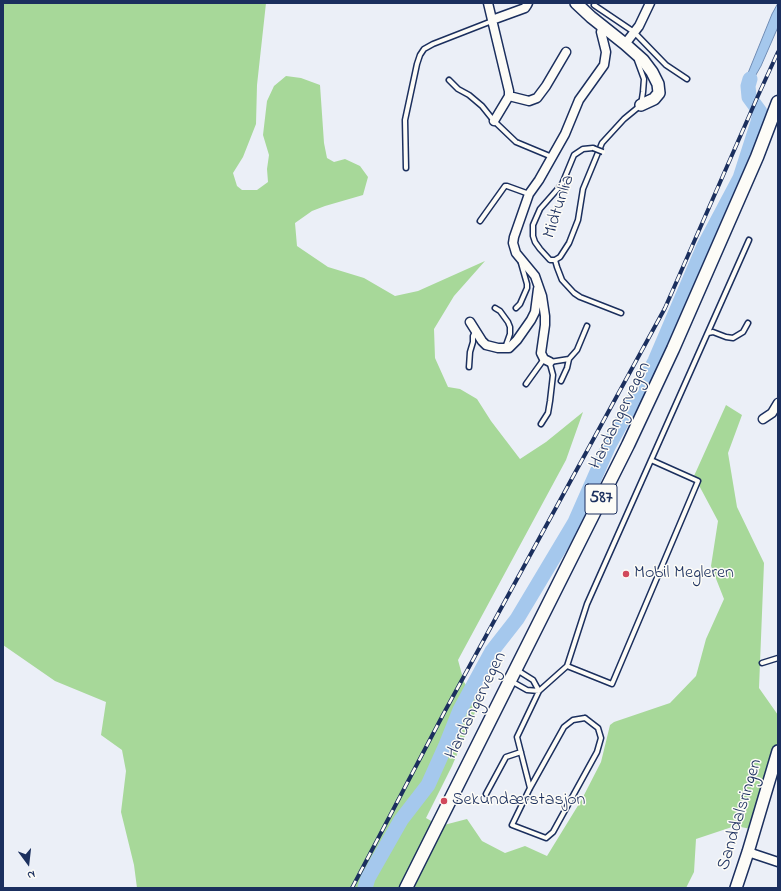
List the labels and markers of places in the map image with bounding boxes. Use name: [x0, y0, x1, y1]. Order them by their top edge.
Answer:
place label: Mobil Megleren: [634, 563, 734, 585]
marker: Mobil Megleren: [621, 569, 631, 579]
place label: Sekundærstasjon: [452, 790, 585, 812]
marker: Sekundærstasjon: [439, 796, 449, 806]

